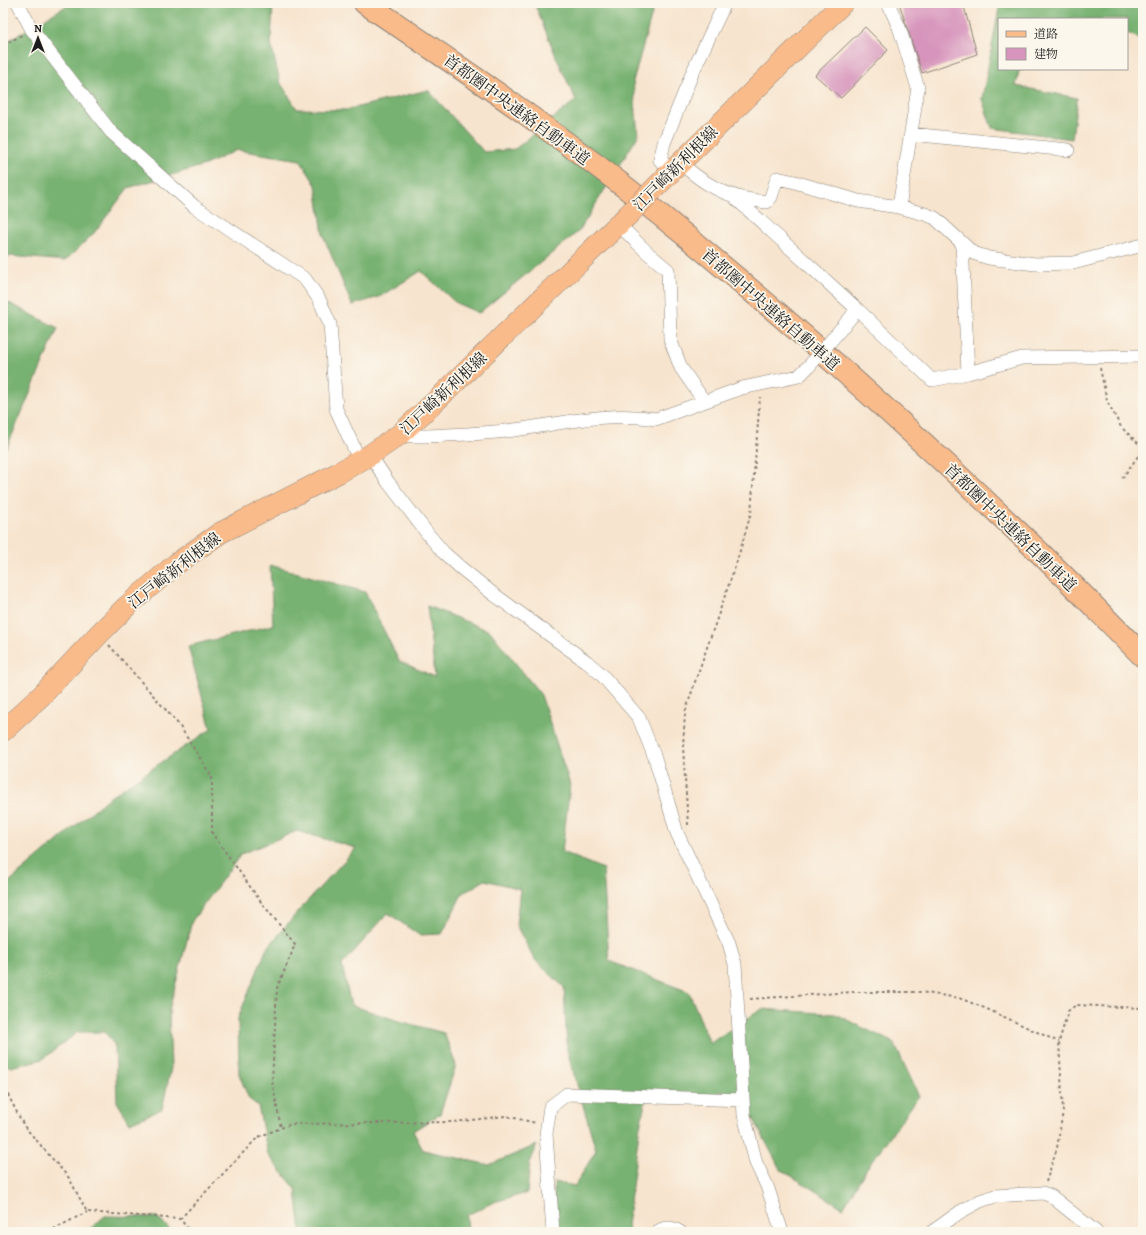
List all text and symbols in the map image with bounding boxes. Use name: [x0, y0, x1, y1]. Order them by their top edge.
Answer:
north arrow: [18, 18, 58, 58]
legend: [998, 18, 1128, 70]
text: N: [34, 21, 42, 36]
text: 道路: [1034, 26, 1058, 42]
text: 建物: [1034, 46, 1058, 62]
street label: 首都圏中央連絡自動車道: [439, 49, 594, 170]
street label: 江戸崎新利根線: [628, 121, 723, 216]
street label: 首都圏中央連絡自動車道: [697, 244, 844, 376]
street label: 江戸崎新利根線: [395, 347, 492, 440]
street label: 首都圏中央連絡自動車道: [939, 459, 1081, 597]
street label: 江戸崎新利根線: [124, 528, 226, 614]

